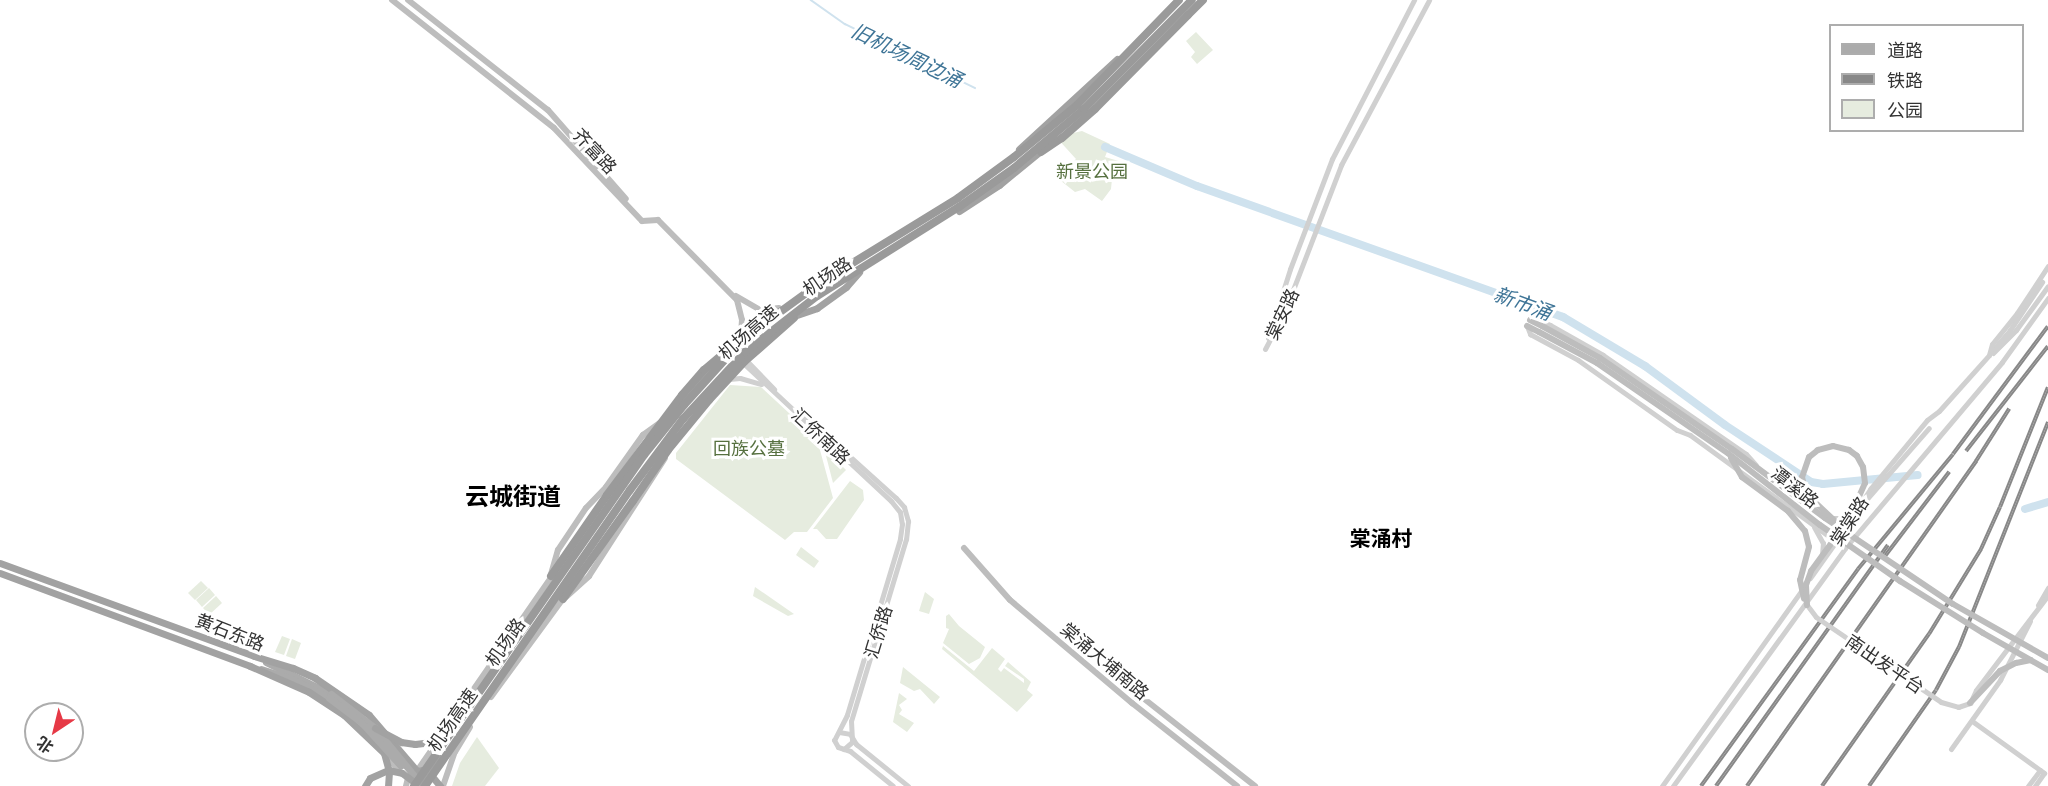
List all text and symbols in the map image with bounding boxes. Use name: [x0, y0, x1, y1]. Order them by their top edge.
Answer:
water label: 旧机场周边涌: [848, 18, 966, 92]
legend: [1829, 24, 2024, 132]
text: 道路: [1887, 39, 1923, 61]
text: 铁路: [1887, 69, 1923, 91]
text: 公园: [1887, 99, 1923, 121]
street label: 齐富路: [569, 124, 621, 178]
park label: 新景公园: [1056, 160, 1128, 182]
street label: 机场路: [799, 252, 855, 300]
water label: 新市涌: [1491, 281, 1555, 325]
street label: 棠安路: [1261, 285, 1303, 343]
street label: 机场高速: [714, 300, 782, 364]
street label: 汇侨南路: [787, 404, 855, 468]
park label: 回族公墓: [713, 437, 785, 459]
street label: 潭溪路: [1767, 462, 1823, 512]
district label: 云城街道: [465, 482, 561, 510]
street label: 棠棠路: [1825, 492, 1873, 550]
district label: 棠涌村: [1350, 525, 1412, 551]
street label: 汇侨路: [860, 603, 896, 661]
street label: 黄石东路: [193, 609, 267, 655]
street label: 机场路: [481, 614, 529, 670]
street label: 棠涌大埔南路: [1057, 618, 1153, 704]
street label: 南出发平台: [1842, 630, 1928, 698]
street label: 机场高速: [423, 684, 481, 756]
north arrow: [24, 702, 84, 762]
text: 北: [33, 733, 57, 758]

